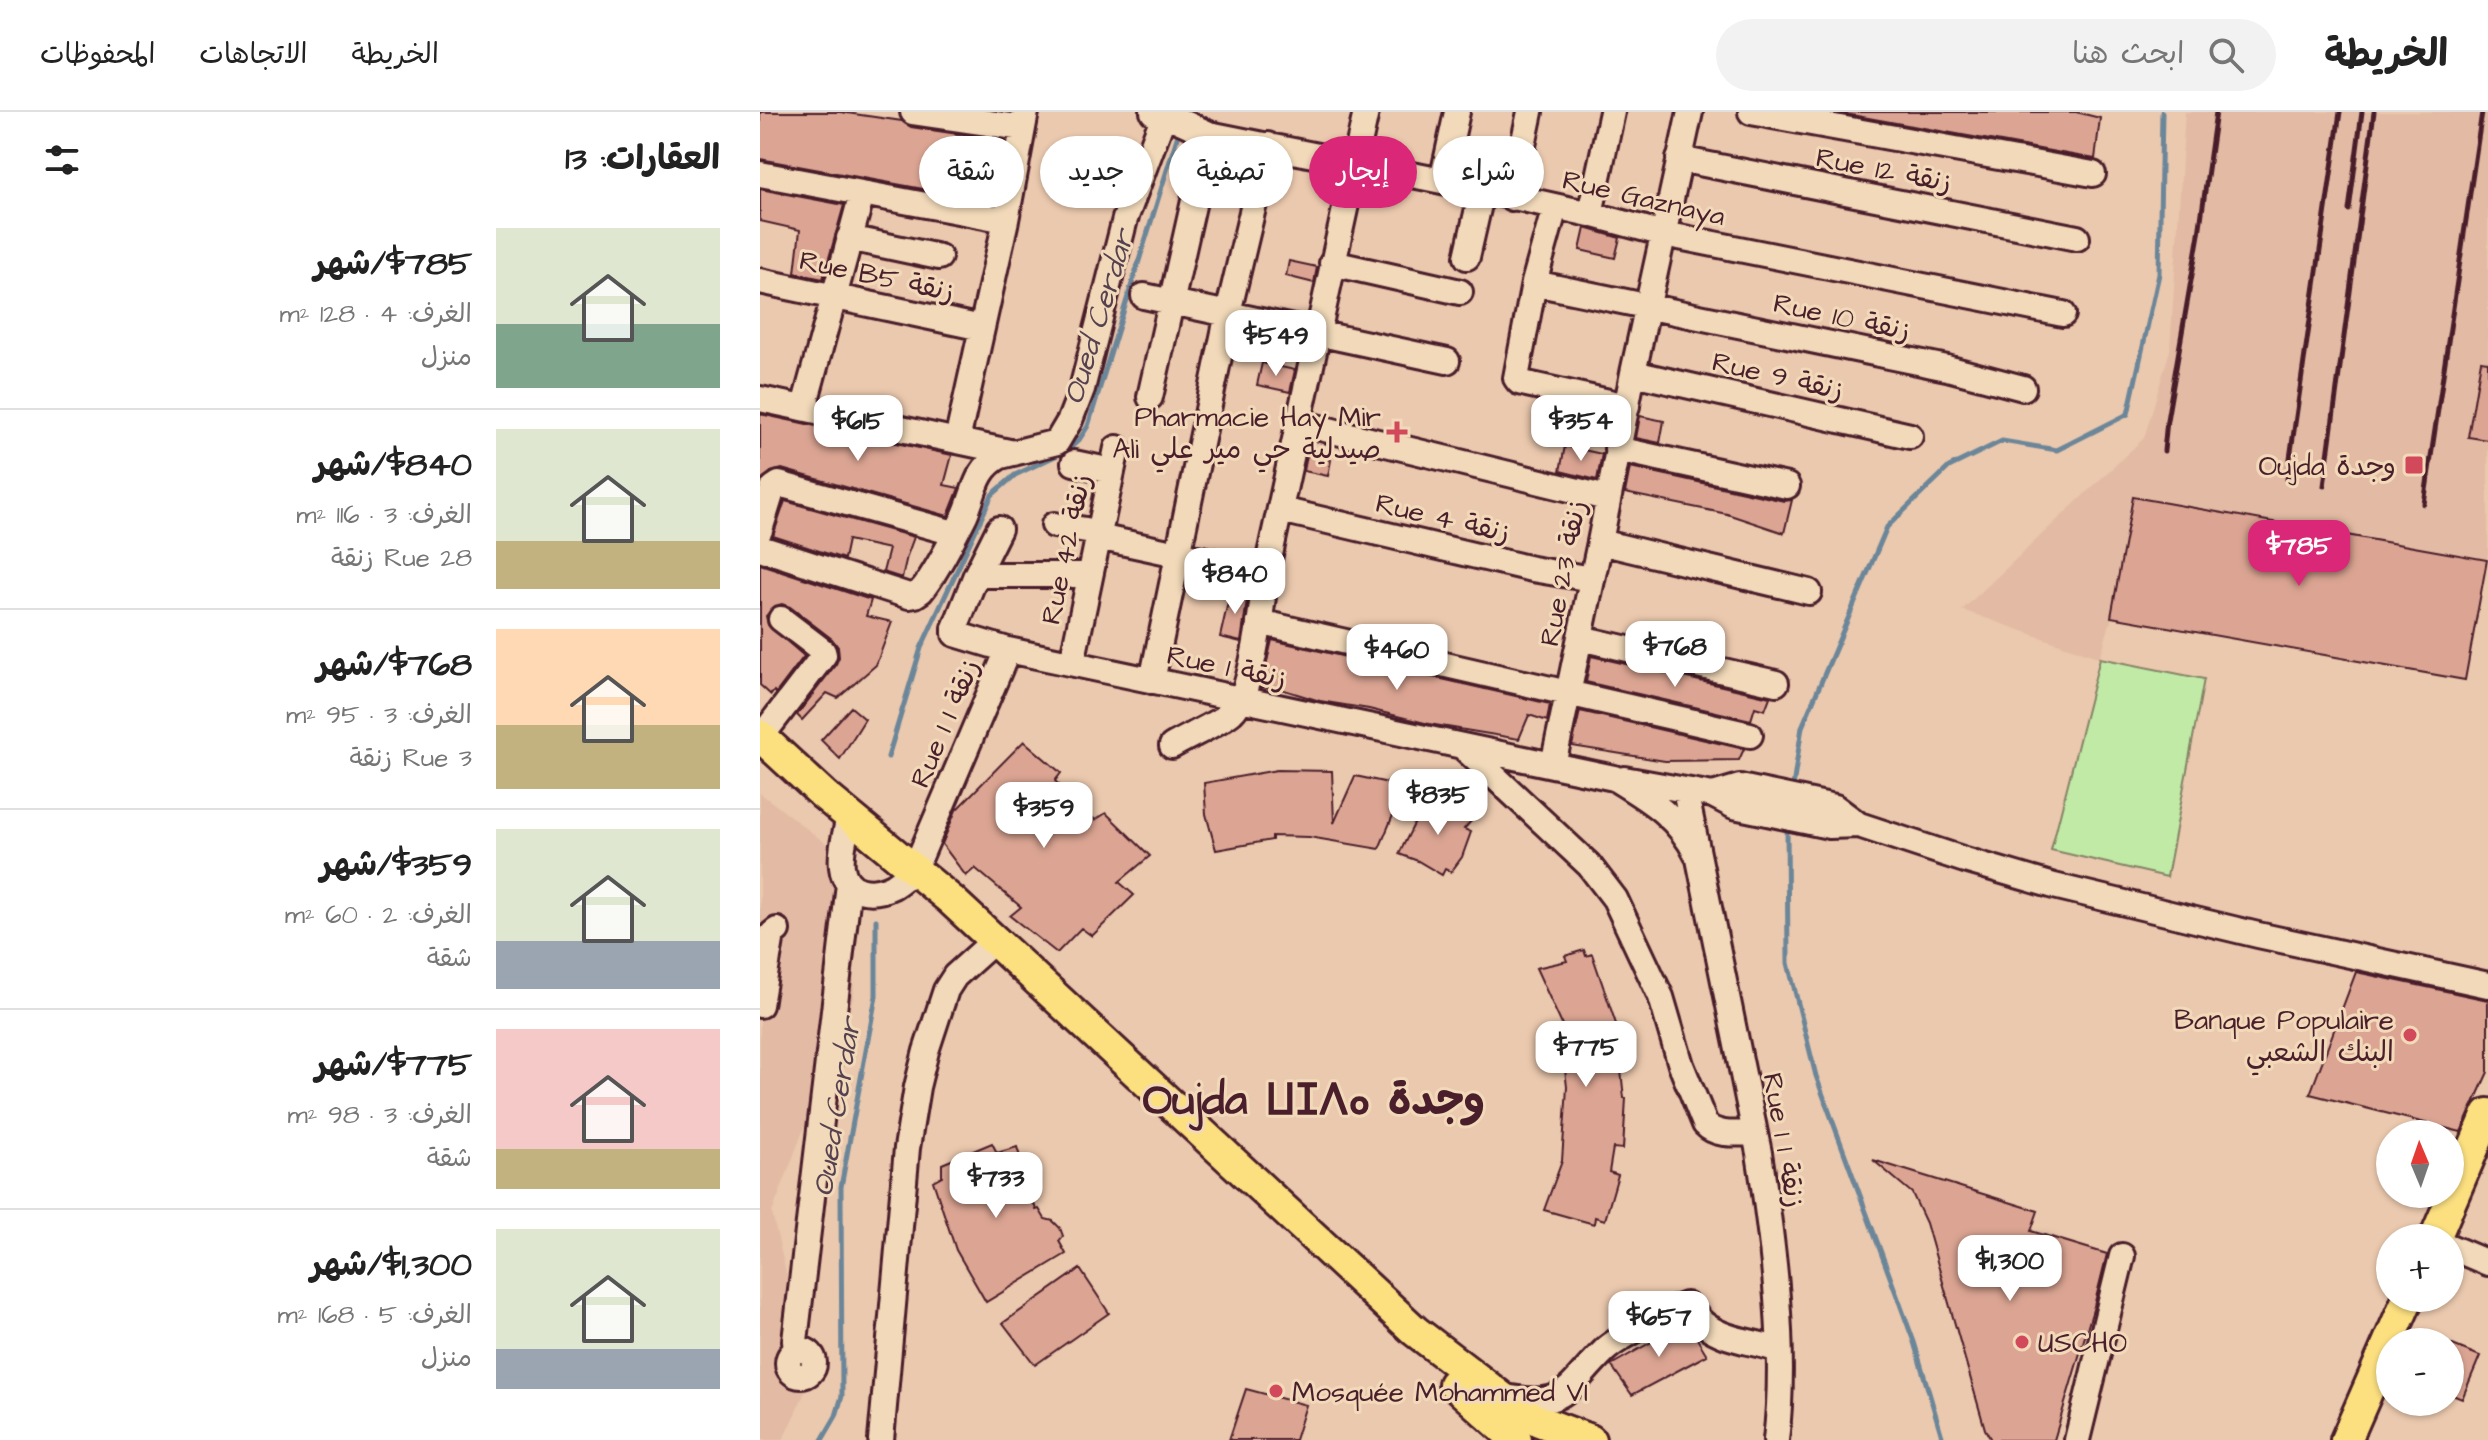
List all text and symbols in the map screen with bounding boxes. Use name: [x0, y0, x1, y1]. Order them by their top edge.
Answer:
search box: [1716, 19, 2276, 91]
text: الخريطة: [2324, 29, 2448, 81]
text: ابحث هنا: [2072, 33, 2184, 75]
icon: search: [2204, 33, 2248, 77]
text: المحفوظات: [40, 35, 155, 74]
text: الاتجاهات: [199, 35, 307, 74]
text: الخريطة: [351, 35, 439, 74]
text: العقارات: 13: [565, 135, 720, 183]
chip: شقة: [919, 136, 1024, 208]
chip: جديد: [1040, 136, 1153, 208]
chip: تصفية: [1169, 136, 1293, 208]
chip: إيجار: [1309, 136, 1417, 208]
chip: شراء: [1433, 136, 1544, 208]
icon: filters: [40, 138, 84, 182]
street label: Rue 12 زنقة: [1813, 138, 1955, 203]
street label: Rue Gaznaya: [1558, 161, 1729, 238]
water label: Oued Cerdar: [1053, 222, 1146, 410]
text: $785/شهر: [314, 240, 472, 288]
street label: Rue B5 زنقة: [796, 241, 958, 312]
icon: home: [560, 260, 656, 356]
street label: Rue 10 زنقة: [1770, 284, 1914, 351]
text: الغرف: 4 · 128 m²: [280, 296, 472, 332]
pin: $549: [1229, 310, 1323, 378]
text: $549: [1243, 318, 1309, 354]
text: منزل: [421, 339, 472, 375]
street label: Rue 9 زنقة: [1708, 342, 1847, 410]
pin: $615: [811, 395, 905, 463]
pin: $354: [1534, 395, 1628, 463]
place label: Pharmacie Hay Mir Ali صيدلية حي مير علي: [1112, 398, 1381, 473]
text: $615: [832, 403, 884, 439]
text: $354: [1549, 403, 1613, 439]
marker: Pharmacie Hay Mir Ali صيدلية حي مير علي: [1388, 423, 1406, 441]
text: $840/شهر: [314, 441, 472, 489]
place label: Oujda وجدة: [2258, 447, 2396, 486]
marker: Oujda وجدة: [2403, 454, 2425, 476]
icon: home: [560, 461, 656, 557]
street label: Rue 42 زنقة: [1032, 471, 1101, 628]
street label: Rue 4 زنقة: [1372, 484, 1514, 553]
text: الغرف: 3 · 116 m²: [296, 497, 472, 533]
street label: Rue 23 زنقة: [1530, 497, 1597, 650]
pin: $785: [2252, 520, 2346, 588]
text: $785: [2266, 528, 2332, 564]
text: Rue 28 زنقة: [331, 540, 472, 576]
pin: $840: [1188, 548, 1282, 616]
text: $840: [1202, 556, 1268, 592]
pin: $768: [1628, 621, 1722, 689]
pin: $460: [1350, 624, 1444, 692]
text: $768: [1643, 629, 1707, 665]
text: $460: [1365, 632, 1429, 668]
street label: Rue زنقة 1: [1163, 636, 1290, 699]
text: $768/شهر: [317, 641, 472, 689]
street label: Rue 1 زنقة 1: [901, 653, 990, 794]
icon: home: [560, 661, 656, 757]
text: الغرف: 3 · 95 m²: [286, 697, 472, 733]
text: Rue 3 زنقة: [350, 740, 472, 776]
pin: $835: [1391, 769, 1485, 837]
text: $835: [1407, 777, 1469, 813]
pin: $359: [997, 782, 1091, 850]
text: $359: [1014, 790, 1074, 826]
text: $359/شهر: [320, 841, 472, 889]
icon: home: [560, 861, 656, 957]
text: الغرف: 2 · 60 m²: [285, 897, 472, 933]
text: شقة: [427, 940, 472, 976]
place label: Banque Populaire البنك الشعبي: [2174, 1001, 2394, 1076]
water label: Oued Cerdar: [802, 1011, 872, 1199]
pin: $775: [1539, 1021, 1633, 1089]
marker: Banque Populaire البنك الشعبي: [2401, 1026, 2419, 1044]
text: $775: [1554, 1029, 1618, 1065]
text: $775/شهر: [315, 1041, 472, 1089]
icon: home: [560, 1061, 656, 1157]
street label: Rue 1 زنقة 1: [1753, 1070, 1815, 1211]
district label: Oujda ⵡⵊⴷⴰ وجدة: [1143, 1071, 1485, 1132]
text: الغرف: 3 · 98 m²: [287, 1097, 472, 1133]
north arrow: [2376, 1120, 2464, 1208]
map controls: [2376, 1120, 2464, 1416]
text: شقة: [427, 1140, 472, 1176]
pin: $733: [949, 1152, 1043, 1220]
text: $733: [968, 1160, 1024, 1196]
button: +: [2376, 1224, 2464, 1312]
pin: $1,300: [1945, 1235, 2075, 1303]
text: $1,300/شهر: [310, 1241, 472, 1289]
text: $1,300: [1976, 1243, 2044, 1279]
icon: home: [560, 1261, 656, 1357]
pin: $657: [1612, 1291, 1706, 1359]
text: الغرف: 5 · 168 m²: [277, 1297, 472, 1333]
text: $657: [1626, 1299, 1692, 1335]
place label: USCHO: [2038, 1324, 2127, 1363]
button: −: [2376, 1328, 2464, 1416]
marker: USCHO: [2013, 1333, 2031, 1351]
text: منزل: [421, 1340, 472, 1376]
place label: Mosquée Mohammed VI: [1292, 1373, 1588, 1412]
marker: Mosquée Mohammed VI: [1267, 1382, 1285, 1400]

